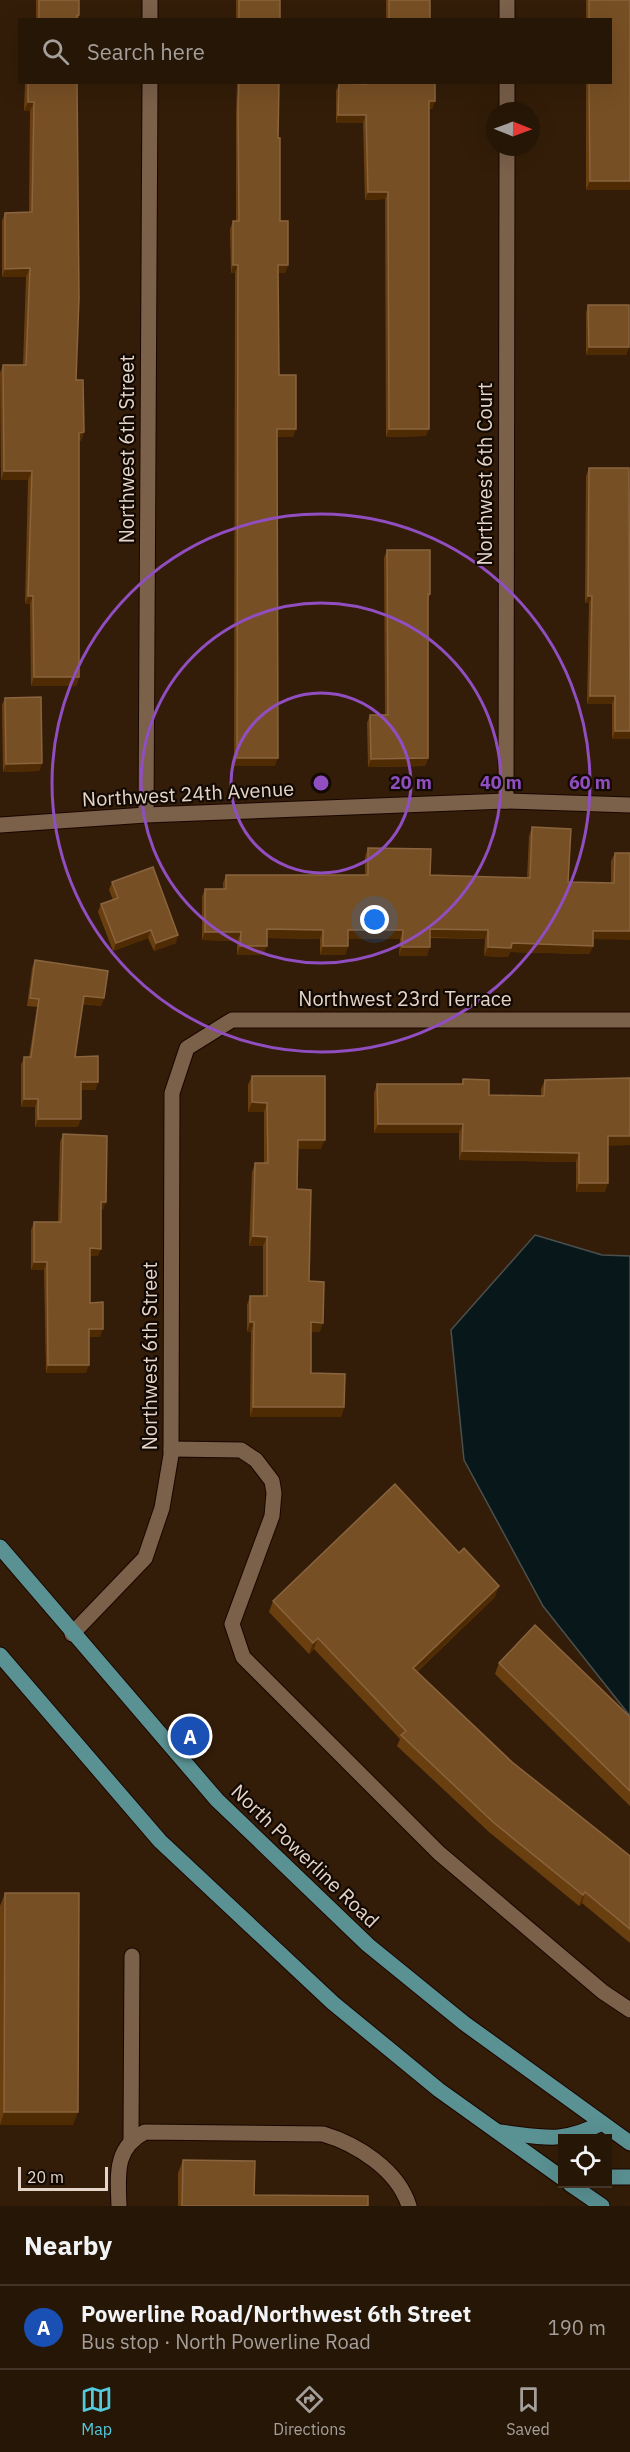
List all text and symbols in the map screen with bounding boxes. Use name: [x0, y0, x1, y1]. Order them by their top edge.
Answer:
search box: [18, 18, 612, 84]
icon: search: [39, 35, 72, 68]
text: Search here: [87, 37, 205, 66]
north arrow: [486, 102, 540, 156]
street label: Northwest 6th Street: [113, 355, 140, 543]
street label: Northwest 6th Court: [471, 382, 498, 566]
text: 20 m: [390, 771, 432, 794]
text: 40 m: [480, 771, 522, 794]
text: 60 m: [569, 771, 611, 794]
centre of rings: [311, 773, 331, 793]
street label: Northwest 24th Avenue: [81, 774, 295, 813]
your location: [360, 905, 389, 934]
street label: Northwest 23rd Terrace: [298, 985, 512, 1012]
street label: Northwest 6th Street: [136, 1262, 163, 1450]
pin: A: [170, 1714, 210, 1758]
street label: North Powerline Road: [226, 1778, 385, 1933]
map controls: [558, 2134, 612, 2188]
button: locate: [558, 2134, 612, 2188]
scale bar: [18, 2164, 108, 2192]
text: 20 m: [27, 2167, 64, 2187]
text: Nearby: [24, 2228, 112, 2262]
text: Powerline Road/Northwest 6th Street: [81, 2299, 471, 2328]
text: A: [37, 2314, 50, 2341]
text: 190 m: [548, 2314, 606, 2341]
text: Bus stop · North Powerline Road: [81, 2328, 371, 2355]
tab: Map: [80, 2383, 113, 2439]
tab: Directions: [273, 2383, 346, 2439]
tab: Saved: [506, 2383, 550, 2439]

